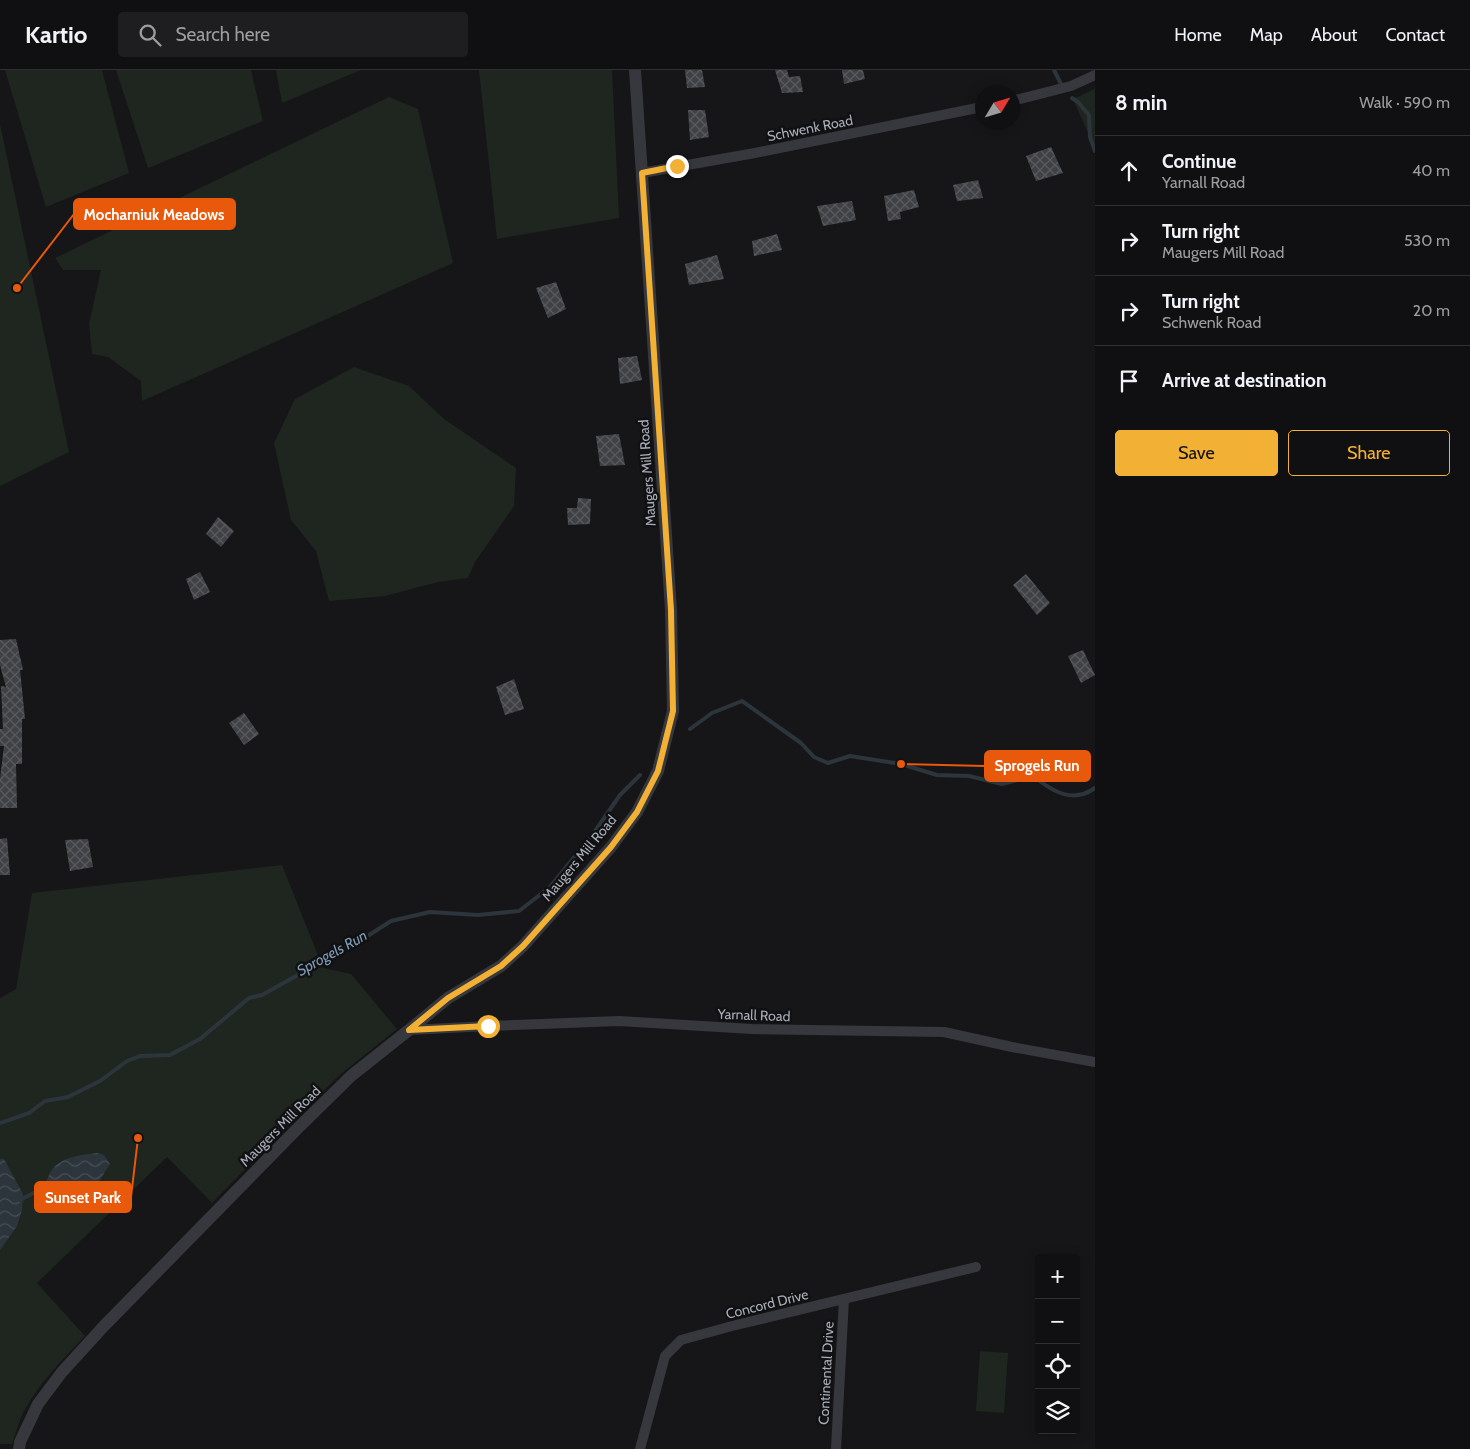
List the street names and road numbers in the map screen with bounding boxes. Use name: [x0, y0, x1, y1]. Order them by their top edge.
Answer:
street label: Schwenk Road: [766, 111, 854, 145]
street label: Maugers Mill Road: [634, 419, 660, 527]
street label: Maugers Mill Road: [538, 811, 620, 905]
street label: Yarnall Road: [716, 1005, 791, 1025]
street label: Maugers Mill Road: [236, 1082, 324, 1170]
street label: Concord Drive: [724, 1285, 810, 1323]
street label: Continental Drive: [814, 1321, 838, 1425]

